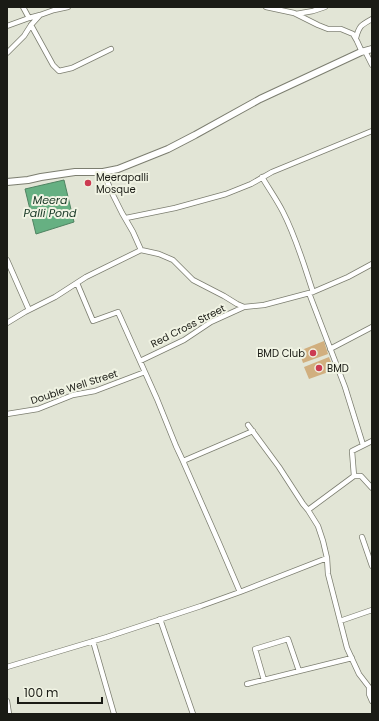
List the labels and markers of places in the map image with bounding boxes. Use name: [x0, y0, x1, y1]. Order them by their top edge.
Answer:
place label: Meerapalli Mosque: [96, 170, 148, 197]
marker: Meerapalli Mosque: [83, 178, 93, 188]
place label: BMD Club: [257, 346, 305, 361]
marker: BMD Club: [308, 348, 318, 358]
place label: BMD: [327, 361, 349, 376]
marker: BMD: [314, 363, 324, 373]

